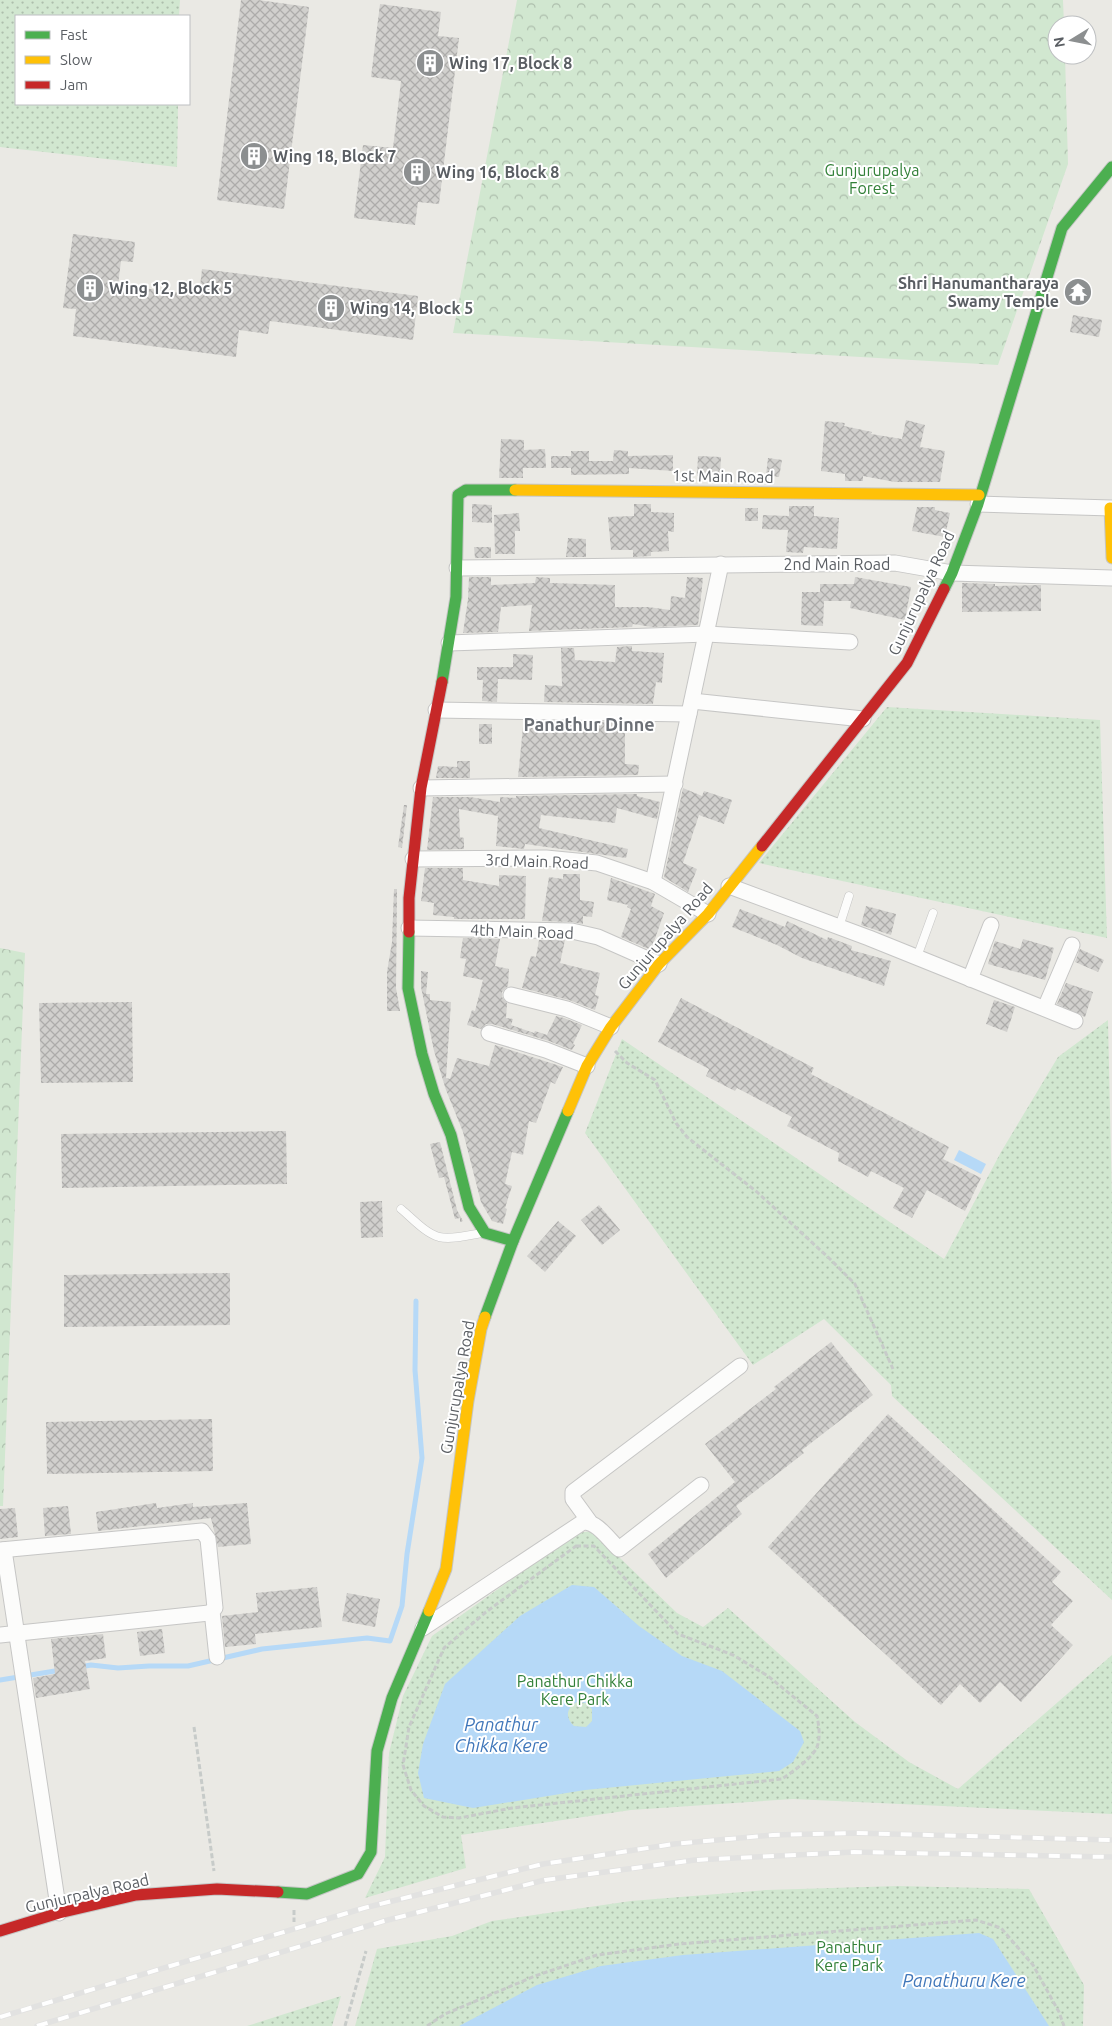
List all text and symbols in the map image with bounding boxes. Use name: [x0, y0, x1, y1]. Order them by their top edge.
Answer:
legend: [15, 15, 190, 105]
north arrow: [1047, 15, 1097, 65]
text: Fast: [60, 26, 88, 43]
text: N: [1050, 36, 1068, 49]
building icon: Wing 17, Block 8: [415, 48, 445, 78]
text: Slow: [60, 51, 93, 68]
place label: Wing 17, Block 8: [449, 54, 572, 72]
text: Jam: [60, 76, 88, 93]
building icon: Wing 18, Block 7: [239, 141, 269, 171]
place label: Wing 18, Block 7: [273, 147, 396, 165]
building icon: Wing 16, Block 8: [402, 157, 432, 187]
park label: Gunjurupalya Forest: [825, 161, 919, 197]
place label: Wing 16, Block 8: [436, 163, 559, 181]
building icon: Wing 12, Block 5: [75, 273, 105, 303]
place label: Shri Hanumantharaya Swamy Temple: [898, 274, 1059, 310]
temple icon: Shri Hanumantharaya Swamy Temple: [1063, 277, 1093, 307]
place label: Wing 12, Block 5: [109, 279, 232, 297]
building icon: Wing 14, Block 5: [316, 293, 346, 323]
place label: Wing 14, Block 5: [350, 299, 473, 317]
street label: 1st Main Road: [672, 466, 774, 486]
street label: Gunjurupalya Road: [884, 528, 958, 658]
street label: 2nd Main Road: [784, 555, 890, 573]
district label: Panathur Dinne: [523, 714, 655, 734]
street label: 3rd Main Road: [485, 850, 589, 872]
street label: Gunjurupalya Road: [614, 879, 716, 993]
street label: 4th Main Road: [470, 920, 574, 942]
street label: Gunjurupalya Road: [436, 1319, 478, 1455]
park label: Panathur Chikka Kere Park: [517, 1672, 633, 1708]
water label: Panathur Chikka Kere: [454, 1714, 548, 1755]
street label: Gunjurpalya Road: [23, 1870, 151, 1916]
park label: Panathur Kere Park: [815, 1938, 883, 1974]
water label: Panathuru Kere: [903, 1970, 1025, 1990]

